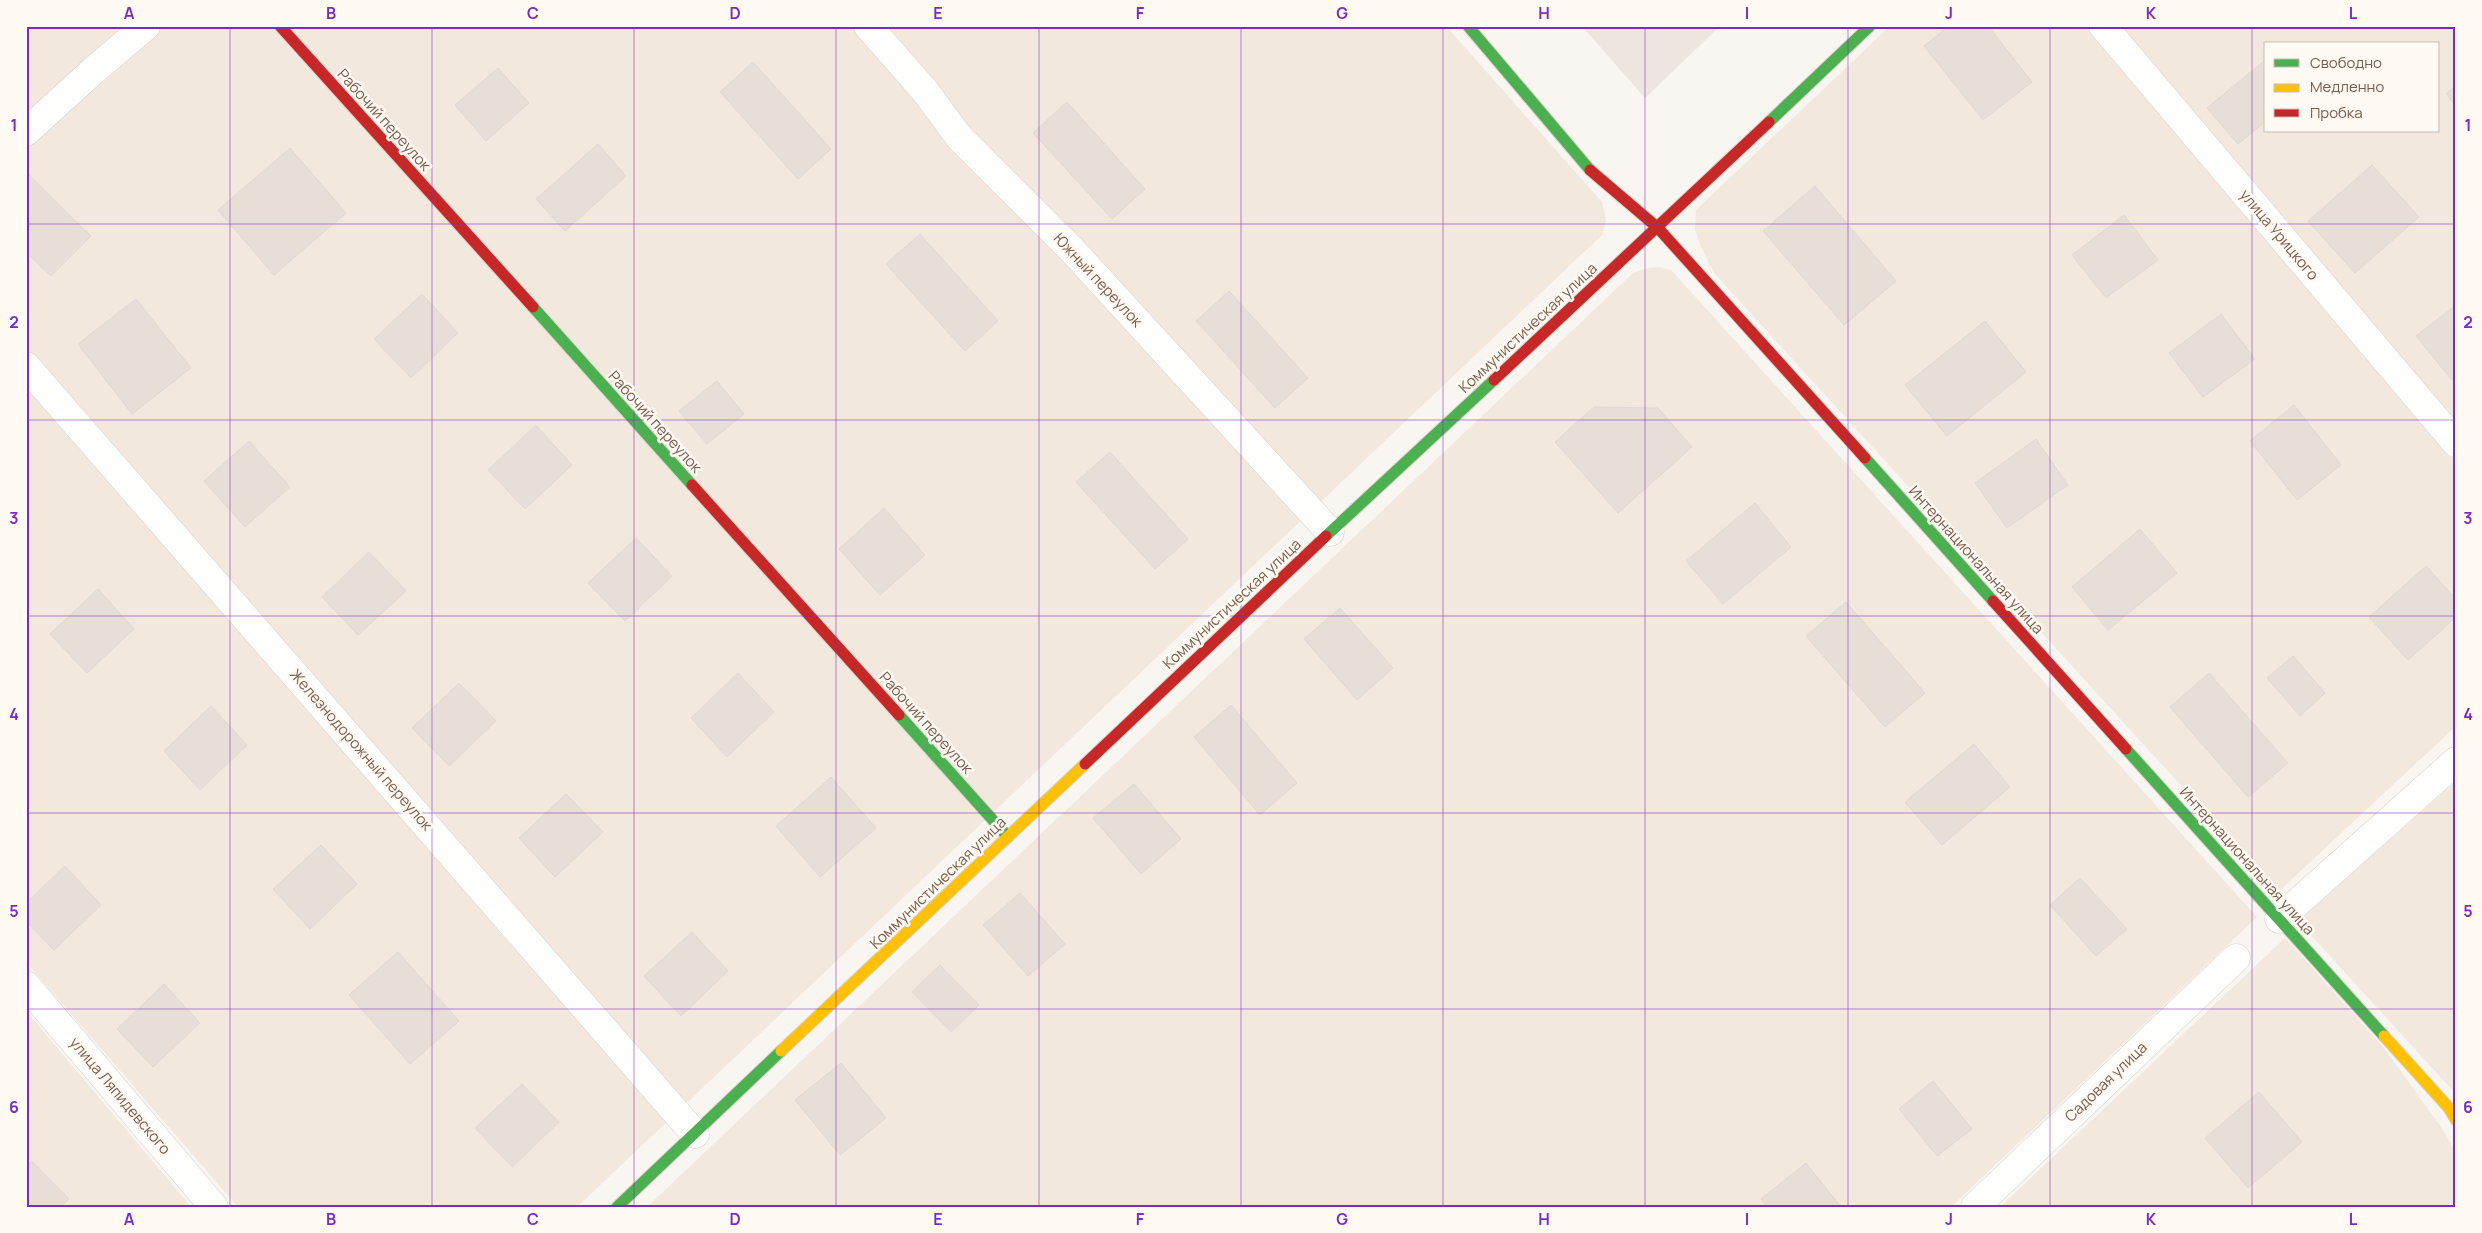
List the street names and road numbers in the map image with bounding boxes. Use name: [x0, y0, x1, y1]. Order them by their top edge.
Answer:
street label: Рабочий переулок: [333, 64, 436, 176]
street label: улица Урицкого: [2235, 185, 2324, 285]
street label: Южный переулок: [1049, 228, 1148, 332]
street label: Коммунистическая улица: [1454, 258, 1601, 397]
street label: Рабочий переулок: [604, 366, 707, 478]
street label: Интернациональная улица: [1904, 481, 2049, 638]
street label: Коммунистическая улица: [1158, 534, 1305, 673]
street label: Железнодорожный переулок: [285, 664, 438, 835]
street label: Рабочий переулок: [875, 667, 978, 779]
street label: Интернациональная улица: [2175, 782, 2320, 939]
street label: Коммунистическая улица: [865, 812, 1010, 953]
street label: улица Ляпидевского: [65, 1033, 176, 1159]
street label: Садовая улица: [2060, 1037, 2151, 1126]

